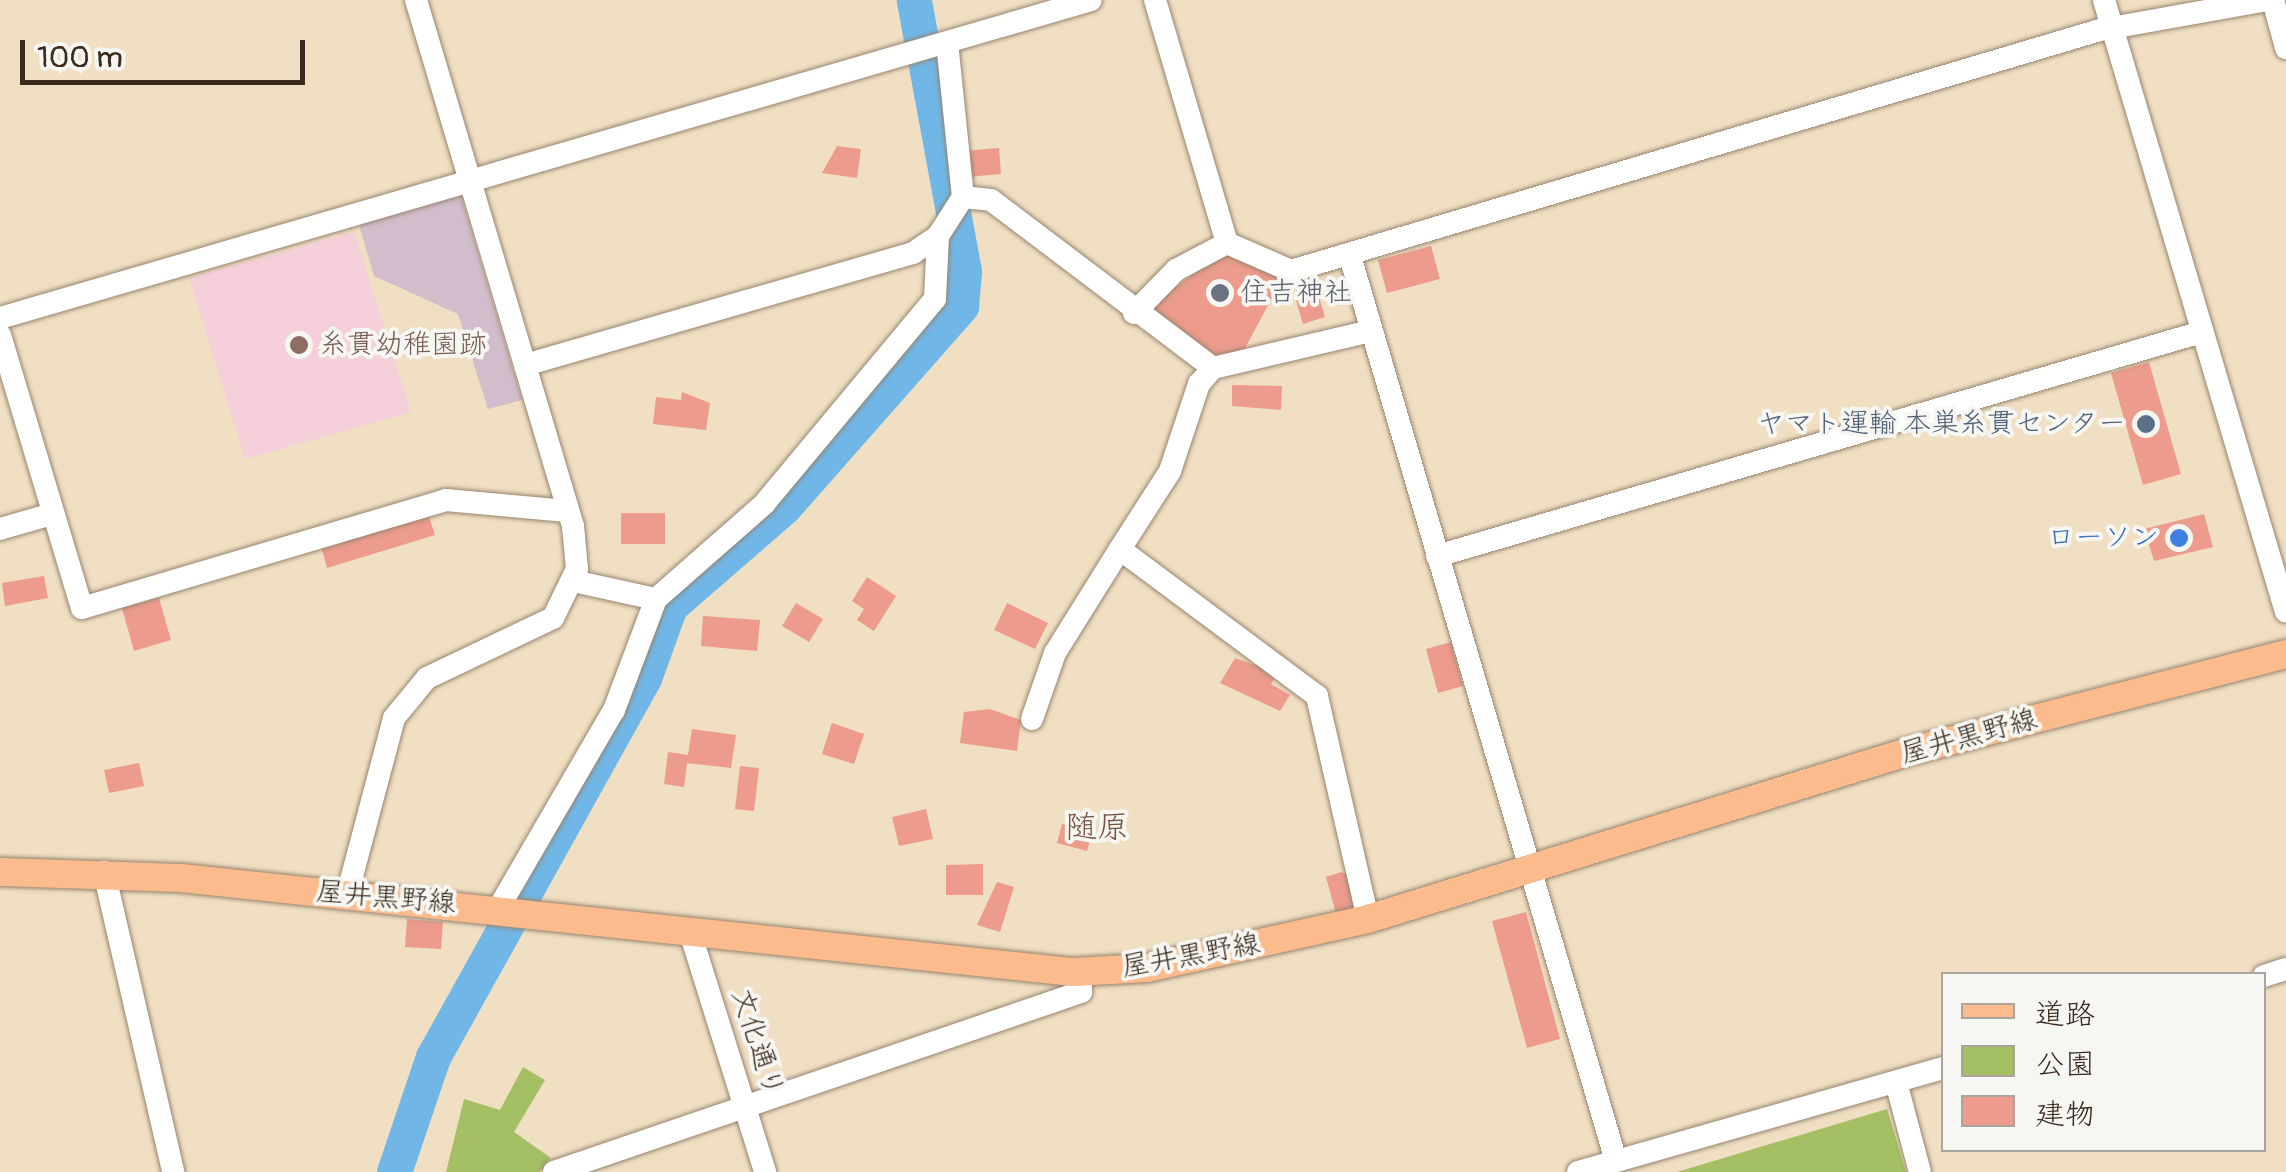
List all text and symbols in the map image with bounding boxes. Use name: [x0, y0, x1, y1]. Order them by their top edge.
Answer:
scale bar: [25, 20, 310, 82]
text: 100 m: [37, 39, 123, 76]
place label: 住吉神社: [1240, 276, 1352, 310]
marker: 住吉神社: [1209, 282, 1231, 304]
place label: 糸貫幼稚園跡: [319, 328, 487, 362]
marker: 糸貫幼稚園跡: [288, 334, 310, 356]
place label: ヤマト運輸 本巣糸貫センター: [1756, 407, 2126, 441]
marker: ヤマト運輸 本巣糸貫センター: [2135, 413, 2157, 435]
place label: ローソン: [2047, 521, 2159, 555]
marker: ローソン: [2168, 527, 2190, 549]
street label: 屋井黒野線: [1897, 703, 2041, 771]
district label: 随原: [1065, 808, 1129, 846]
street label: 屋井黒野線: [315, 875, 457, 921]
street label: 屋井黒野線: [1119, 927, 1263, 985]
legend: [1941, 972, 2266, 1152]
street label: 文化通り: [724, 985, 790, 1101]
text: 道路: [2035, 996, 2095, 1033]
text: 公園: [2035, 1046, 2095, 1083]
text: 建物: [2035, 1096, 2095, 1133]

